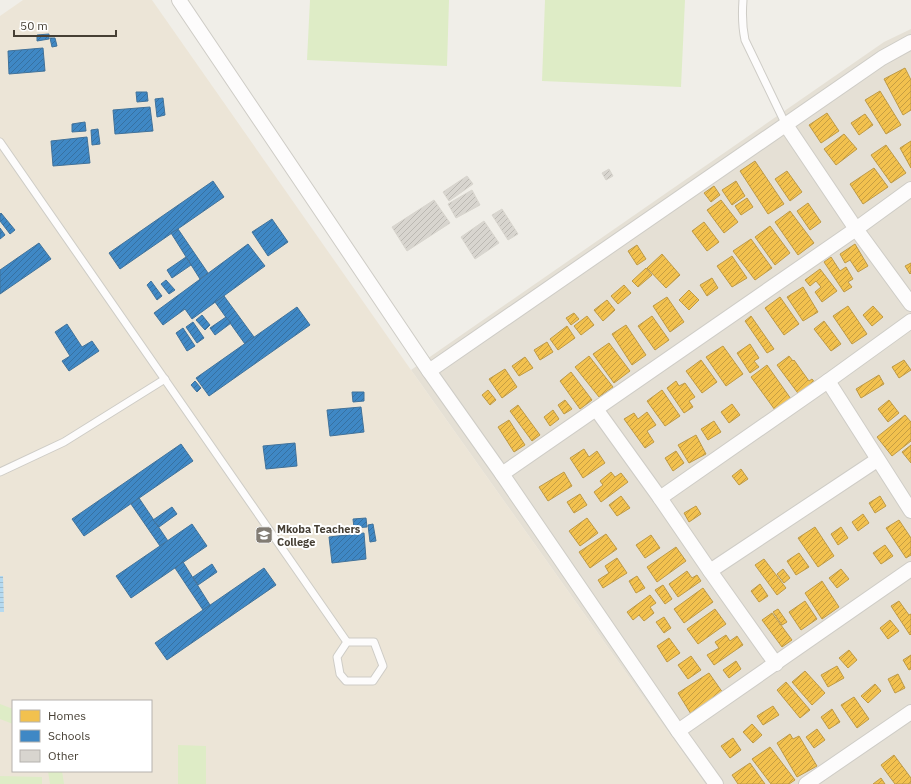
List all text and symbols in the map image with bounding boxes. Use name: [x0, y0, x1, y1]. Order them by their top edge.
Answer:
scale bar: [14, 12, 116, 38]
text: 50 m: [20, 18, 48, 33]
place label: Mkoba Teachers College: [277, 522, 361, 549]
school or university icon: Mkoba Teachers College: [254, 525, 274, 545]
legend: [12, 700, 152, 772]
text: Homes: [48, 708, 86, 723]
text: Schools: [48, 728, 91, 743]
text: Other: [48, 748, 79, 763]

